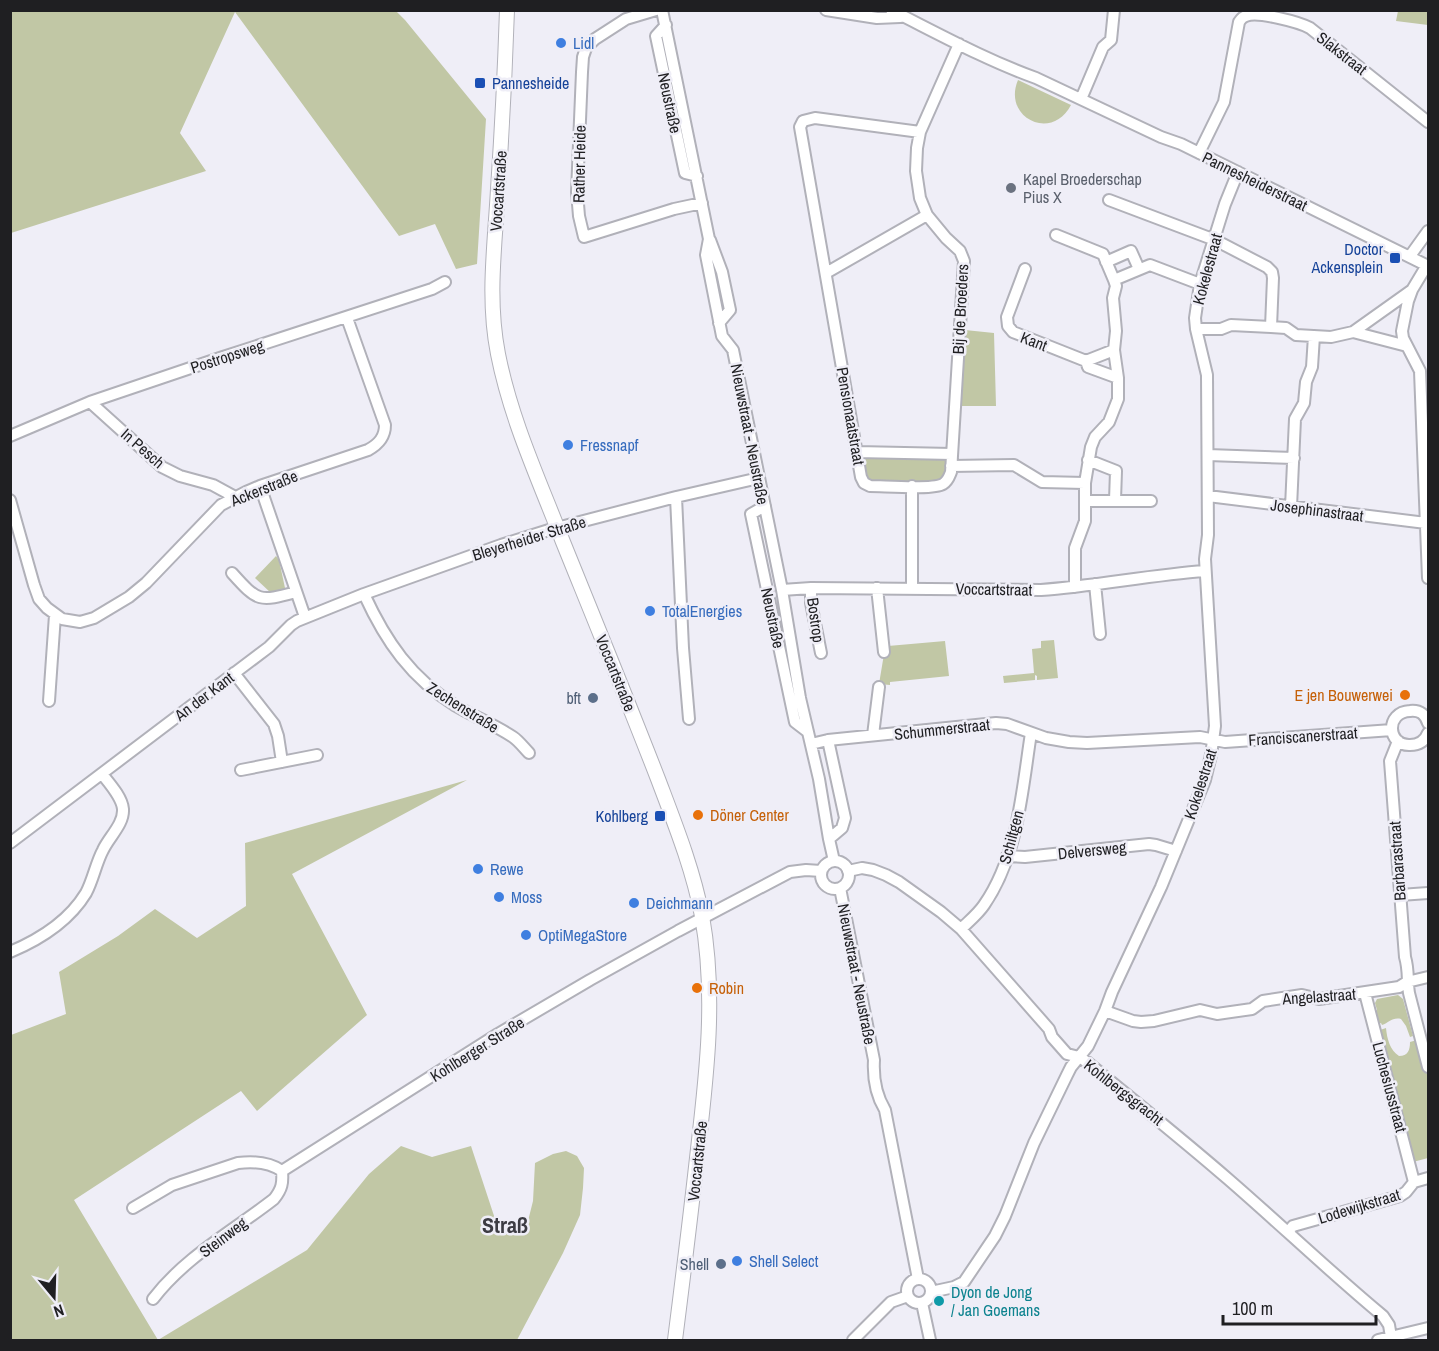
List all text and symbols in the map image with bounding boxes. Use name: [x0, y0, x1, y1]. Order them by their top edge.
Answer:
street label: Slakstraat: [1312, 26, 1372, 80]
place label: Lidl: [573, 32, 594, 54]
marker: Lidl: [554, 36, 568, 50]
street label: Neustraße: [653, 71, 687, 135]
place label: Pannesheide: [492, 72, 569, 94]
marker: Pannesheide: [473, 76, 487, 90]
street label: Rather Heide: [567, 125, 591, 203]
street label: Pannesheiderstraat: [1199, 146, 1312, 216]
street label: Voccartstraße: [484, 150, 512, 232]
place label: Kapel Broederschap Pius X: [1023, 168, 1142, 208]
marker: Kapel Broederschap Pius X: [1004, 181, 1018, 195]
street label: Kokelestraat: [1187, 231, 1227, 307]
place label: Doctor Ackensplein: [1311, 238, 1384, 278]
marker: Doctor Ackensplein: [1388, 251, 1402, 265]
street label: Bij de Broeders: [947, 263, 973, 355]
street label: Kant: [1017, 326, 1051, 356]
street label: Postropsweg: [188, 334, 267, 378]
street label: Nieuwstraat - Neustraße: [726, 362, 774, 506]
street label: Pensionaatstraat: [832, 365, 871, 467]
street label: In Pesch: [117, 423, 169, 473]
place label: Fressnapf: [580, 434, 639, 456]
marker: Fressnapf: [561, 438, 575, 452]
street label: Ackerstraße: [226, 465, 301, 512]
street label: Josephinastraat: [1269, 493, 1365, 527]
street label: Bleyerheider Straße: [470, 510, 588, 566]
street label: Voccartstraat: [956, 577, 1033, 601]
street label: Neustraße: [756, 586, 790, 650]
street label: Bostrop: [802, 596, 830, 644]
place label: TotalEnergies: [662, 600, 742, 622]
marker: TotalEnergies: [643, 604, 657, 618]
street label: Voccartstraße: [591, 631, 641, 715]
street label: An der Kant: [169, 666, 239, 726]
street label: Zechenstraße: [423, 676, 503, 738]
place label: E jen Bouwerwei: [1295, 684, 1393, 706]
place label: bft: [566, 687, 581, 709]
marker: E jen Bouwerwei: [1398, 688, 1412, 702]
marker: bft: [586, 691, 600, 705]
street label: Schummerstraat: [893, 713, 991, 745]
street label: Franciscanerstraat: [1248, 721, 1359, 751]
street label: Kokelestraat: [1178, 746, 1222, 822]
place label: Döner Center: [710, 804, 789, 826]
place label: Kohlberg: [595, 805, 649, 827]
marker: Döner Center: [691, 808, 705, 822]
street label: Schiltgen: [993, 808, 1029, 866]
marker: Kohlberg: [653, 809, 667, 823]
street label: Barbarastraat: [1383, 820, 1411, 901]
street label: Delversweg: [1057, 835, 1128, 865]
place label: Rewe: [490, 858, 524, 880]
marker: Rewe: [471, 862, 485, 876]
place label: Moss: [511, 886, 542, 908]
marker: Moss: [492, 890, 506, 904]
place label: Deichmann: [646, 892, 713, 914]
marker: Deichmann: [627, 896, 641, 910]
street label: Nieuwstraat - Neustraße: [833, 902, 881, 1046]
place label: OptiMegaStore: [538, 924, 627, 946]
marker: OptiMegaStore: [519, 928, 533, 942]
place label: Robin: [709, 977, 744, 999]
marker: Robin: [690, 981, 704, 995]
street label: Angelastraat: [1280, 982, 1357, 1010]
street label: Kohlberger Straße: [426, 1011, 528, 1087]
street label: Luchesiusstraat: [1367, 1039, 1413, 1135]
street label: Kohlbergsgracht: [1080, 1054, 1169, 1130]
street label: Voccartstraße: [682, 1120, 712, 1202]
street label: Lodewijkstraat: [1315, 1183, 1403, 1229]
district label: Straß: [482, 1210, 528, 1240]
street label: Steinweg: [195, 1211, 252, 1262]
place label: Shell Select: [749, 1250, 819, 1272]
place label: Shell: [680, 1253, 709, 1275]
marker: Shell Select: [730, 1254, 744, 1268]
marker: Shell: [714, 1257, 728, 1271]
north arrow: [24, 1267, 84, 1327]
place label: Dyon de Jong / Jan Goemans: [951, 1281, 1040, 1321]
scale bar: [1223, 1288, 1376, 1326]
marker: Dyon de Jong / Jan Goemans: [932, 1294, 946, 1308]
text: 100 m: [1232, 1296, 1273, 1321]
text: N: [51, 1299, 67, 1323]

